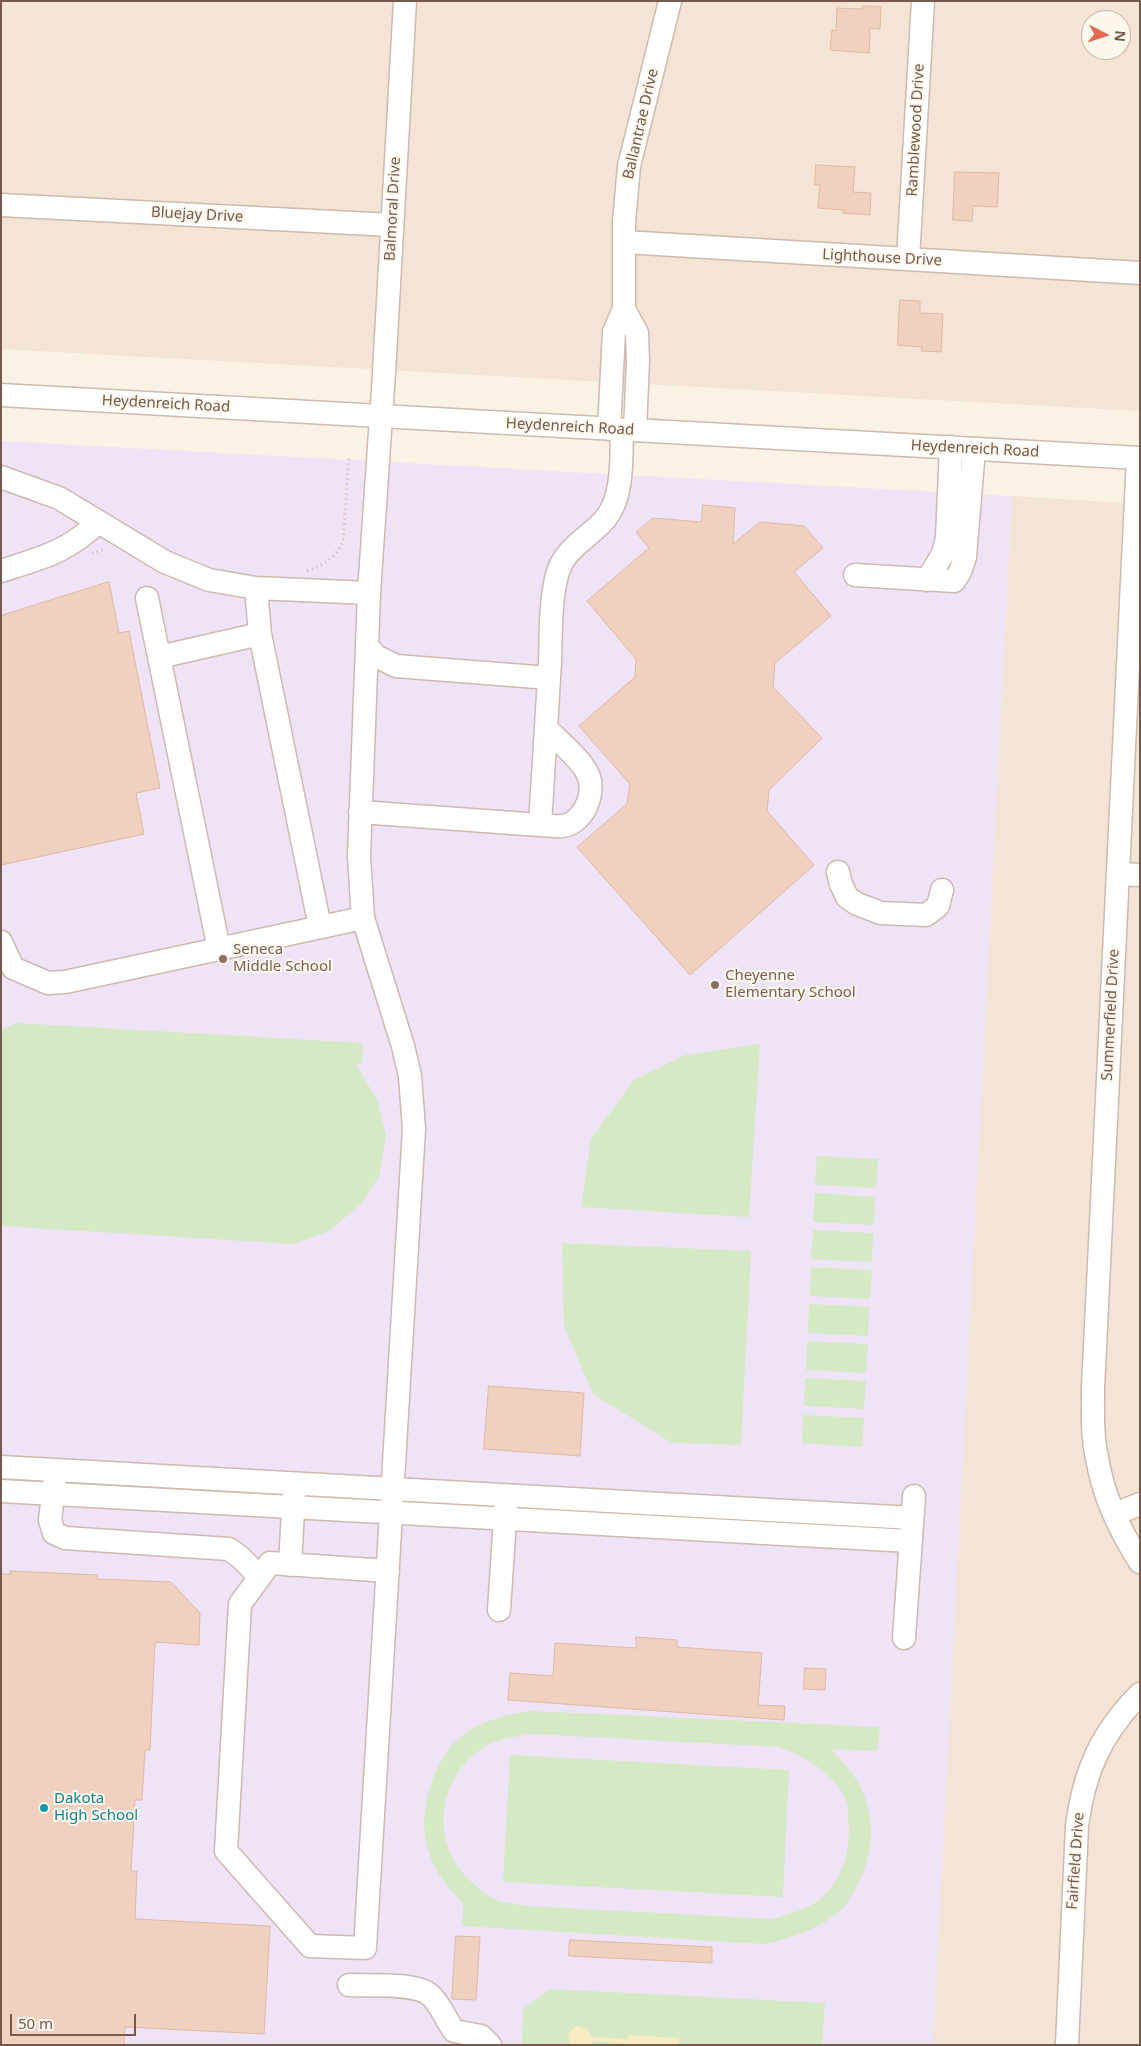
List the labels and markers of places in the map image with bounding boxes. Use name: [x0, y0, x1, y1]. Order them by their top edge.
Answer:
place label: Seneca Middle School: [233, 941, 332, 976]
marker: Seneca Middle School: [217, 953, 229, 965]
place label: Cheyenne Elementary School: [725, 967, 856, 1002]
marker: Cheyenne Elementary School: [709, 979, 721, 991]
place label: Dakota High School: [54, 1790, 138, 1825]
marker: Dakota High School: [38, 1802, 50, 1814]

